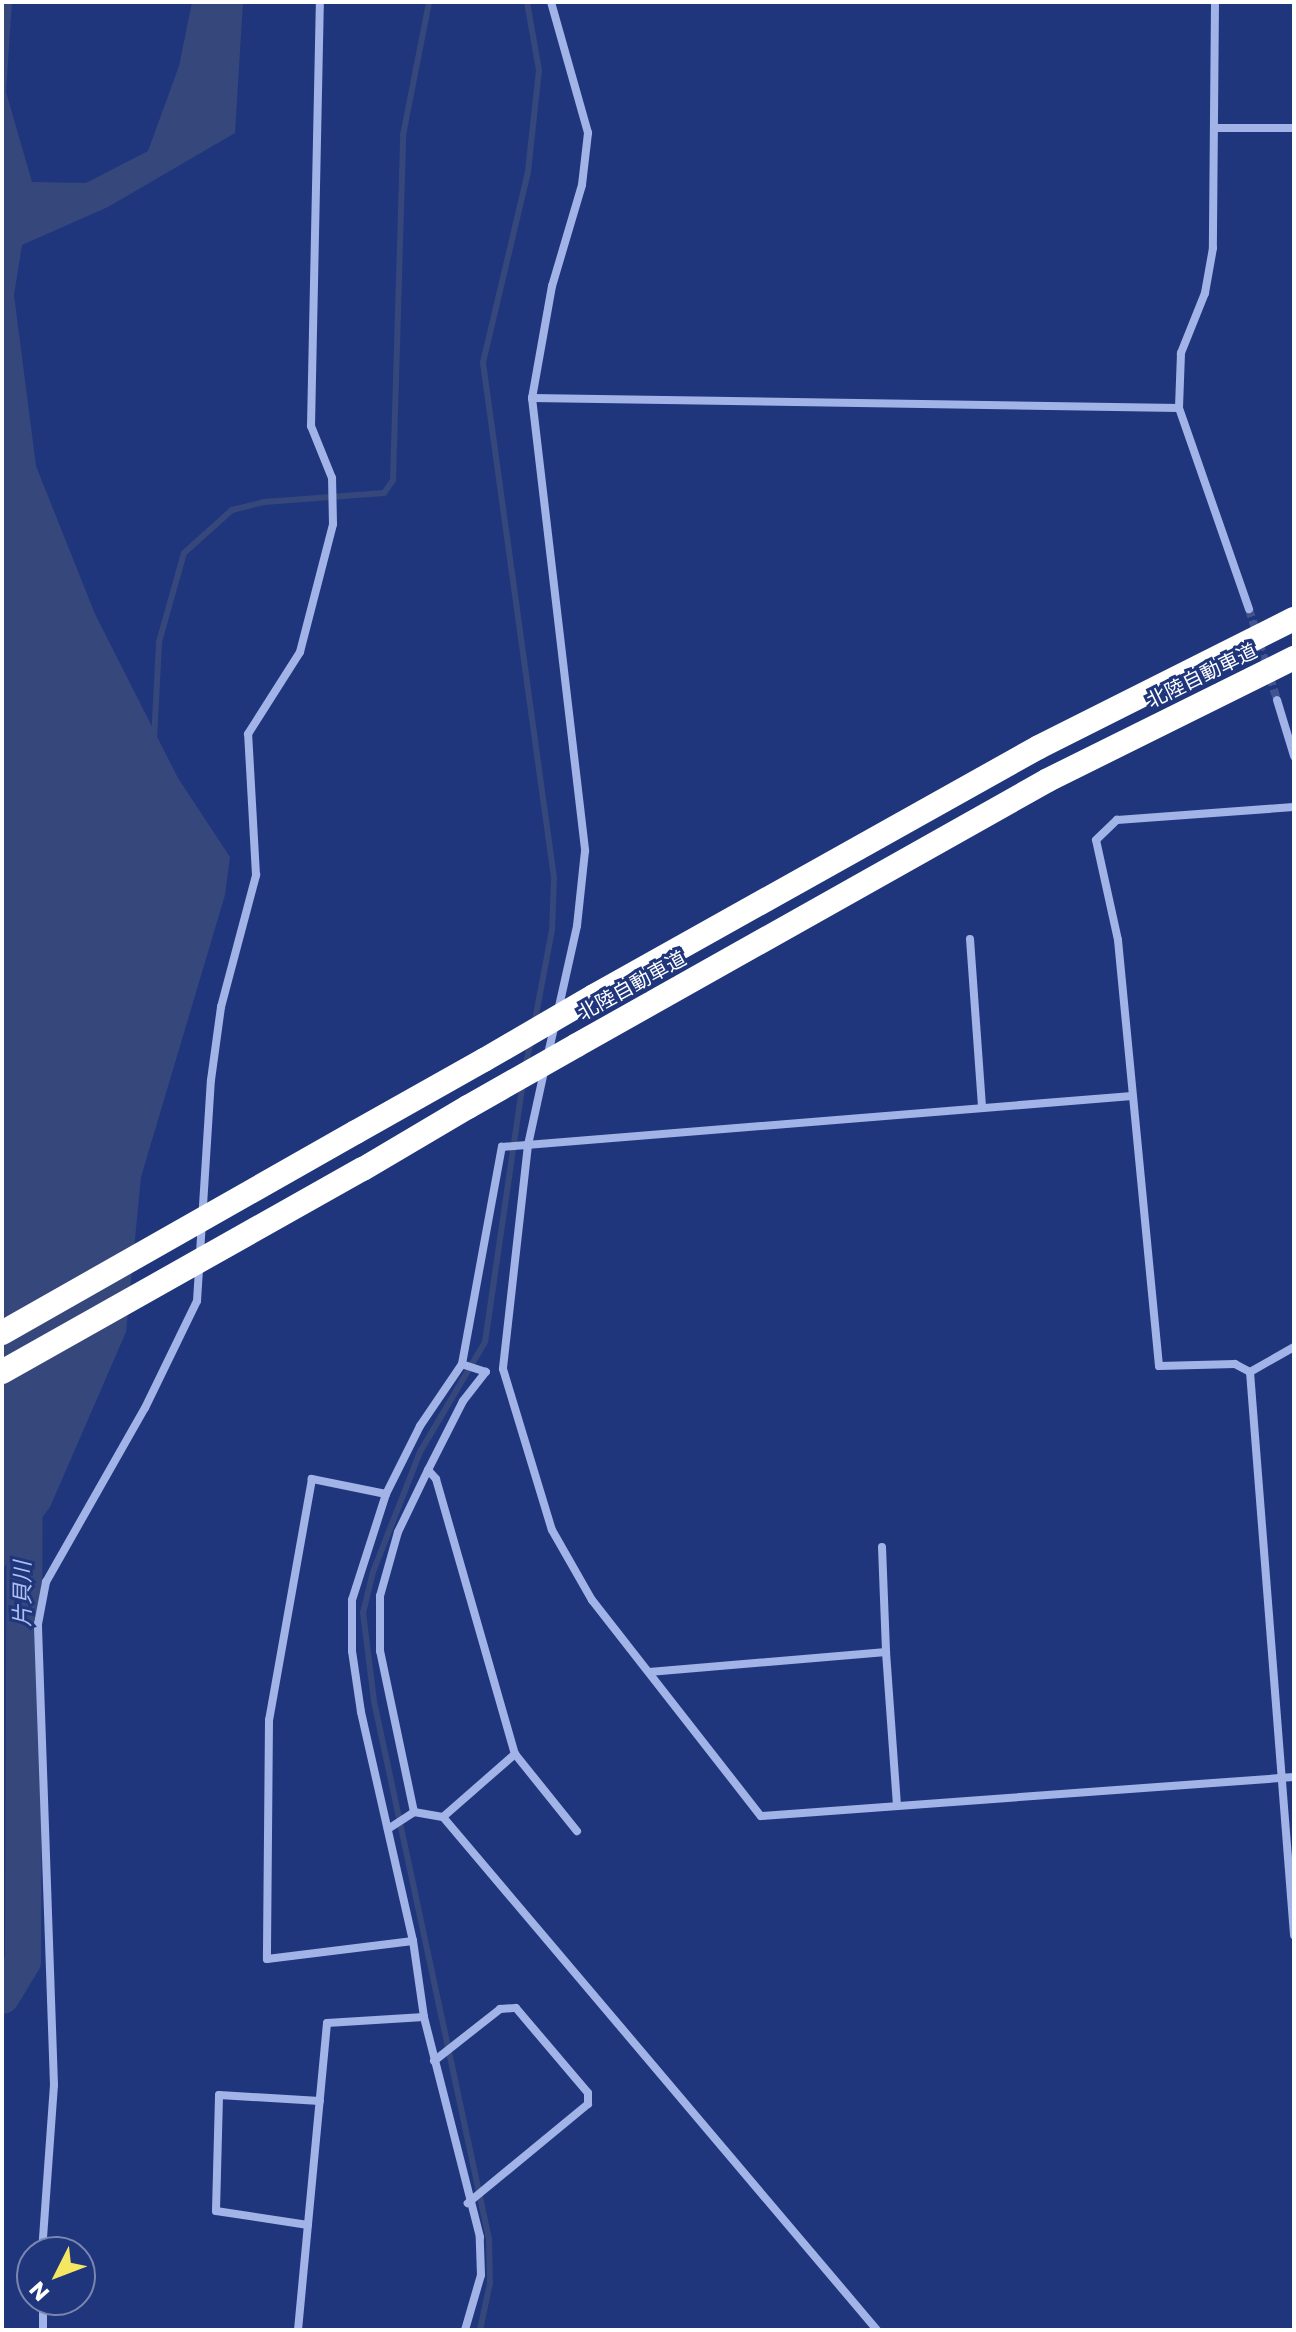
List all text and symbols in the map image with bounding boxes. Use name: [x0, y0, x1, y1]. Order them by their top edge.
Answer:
street label: 北陸自動車道: [1143, 639, 1261, 713]
street label: 北陸自動車道: [574, 946, 690, 1026]
water label: 片貝川: [10, 1561, 36, 1627]
north arrow: [16, 2236, 96, 2316]
text: N: [22, 2275, 56, 2308]

